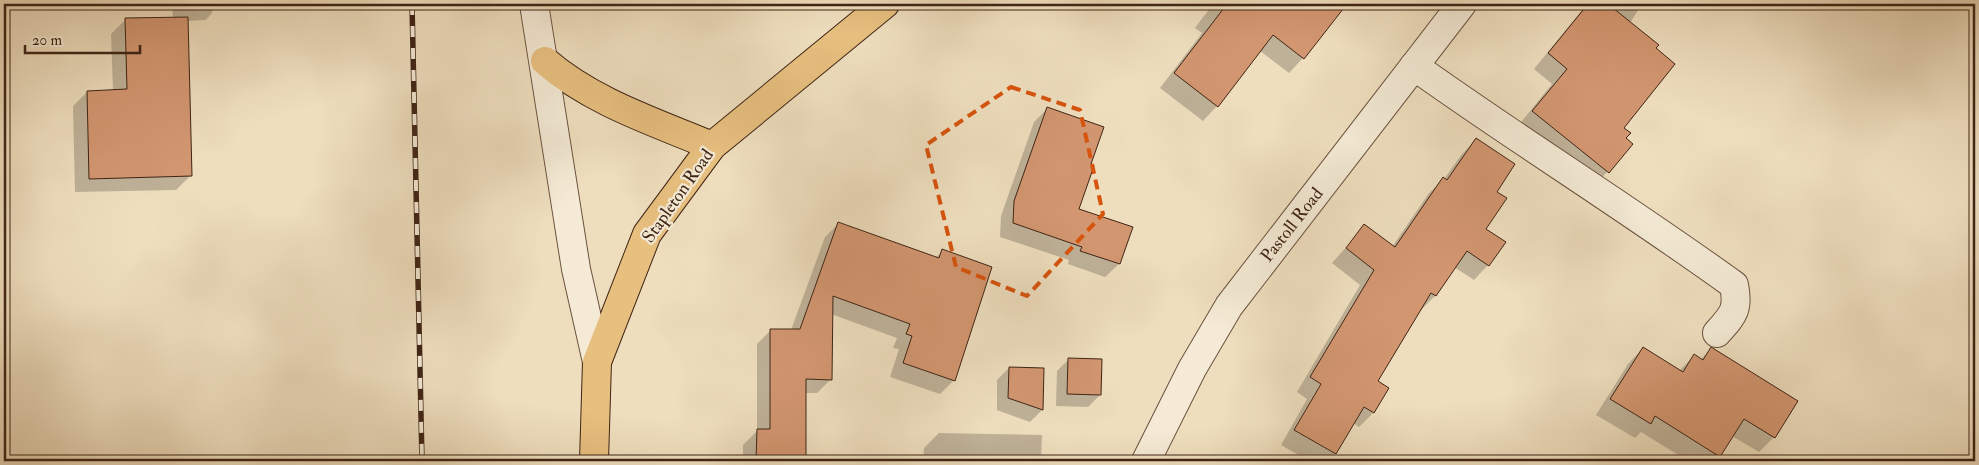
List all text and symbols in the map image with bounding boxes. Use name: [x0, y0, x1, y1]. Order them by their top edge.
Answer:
scale bar: [25, 22, 140, 54]
text: 20 m: [32, 31, 62, 50]
street label: Stapleton Road: [637, 144, 719, 247]
street label: Pastoll Road: [1256, 183, 1328, 267]

